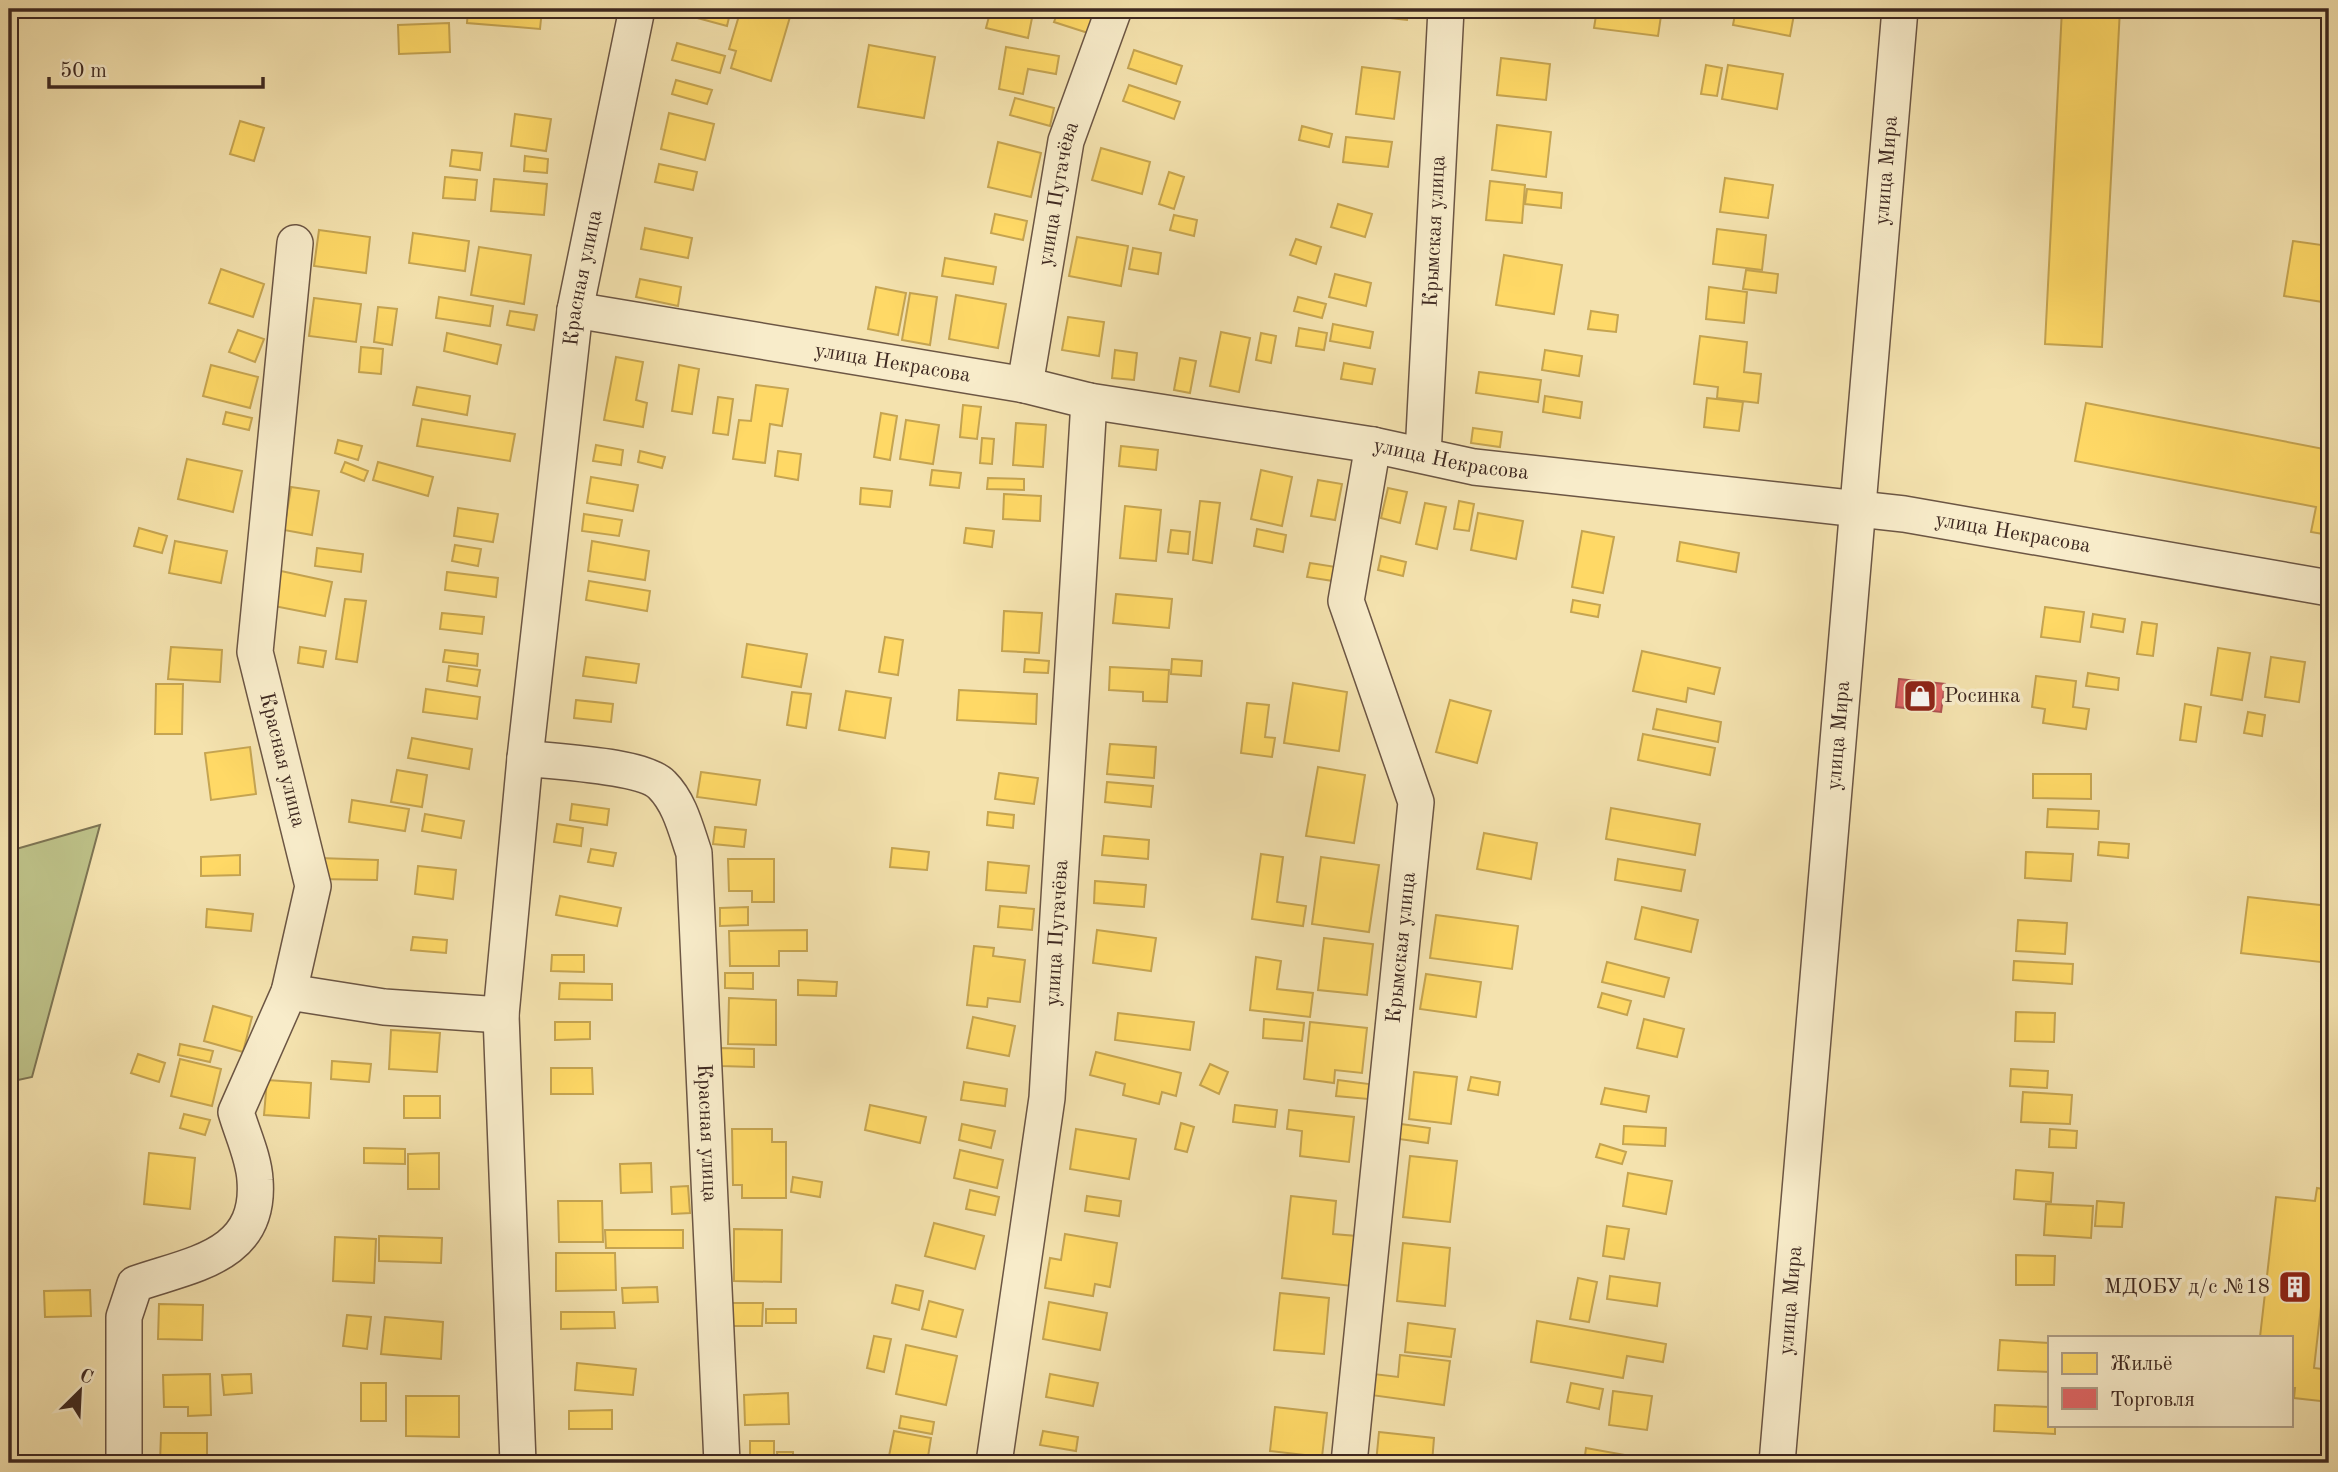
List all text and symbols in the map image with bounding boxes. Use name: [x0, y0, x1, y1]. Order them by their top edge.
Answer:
scale bar: [49, 46, 262, 90]
text: 50 m: [60, 61, 107, 82]
street label: улица Мира: [1871, 115, 1901, 226]
street label: улица Пугачёва: [1035, 119, 1083, 268]
street label: Крымская улица: [1420, 155, 1449, 308]
street label: Красная улица: [561, 208, 606, 347]
street label: улица Некрасова: [813, 340, 972, 386]
street label: улица Некрасова: [1371, 435, 1530, 483]
street label: улица Некрасова: [1933, 509, 2092, 557]
shop icon: Росинка: [1901, 677, 1939, 715]
street label: улица Мира: [1823, 680, 1854, 791]
place label: Росинка: [1944, 686, 2020, 707]
street label: Красная улица: [255, 690, 309, 830]
street label: улица Пугачёва: [1042, 859, 1072, 1007]
street label: Крымская улица: [1383, 871, 1419, 1024]
street label: Красная улица: [693, 1063, 720, 1202]
street label: улица Мира: [1776, 1245, 1806, 1356]
building icon: МДОБУ д/с №18: [2276, 1268, 2314, 1306]
place label: МДОБУ д/с №18: [2104, 1277, 2270, 1298]
legend: [2048, 1336, 2292, 1426]
text: Жильё: [2110, 1354, 2173, 1375]
north arrow: [46, 1356, 116, 1426]
text: С: [76, 1367, 95, 1389]
text: Торговля: [2110, 1390, 2195, 1411]

